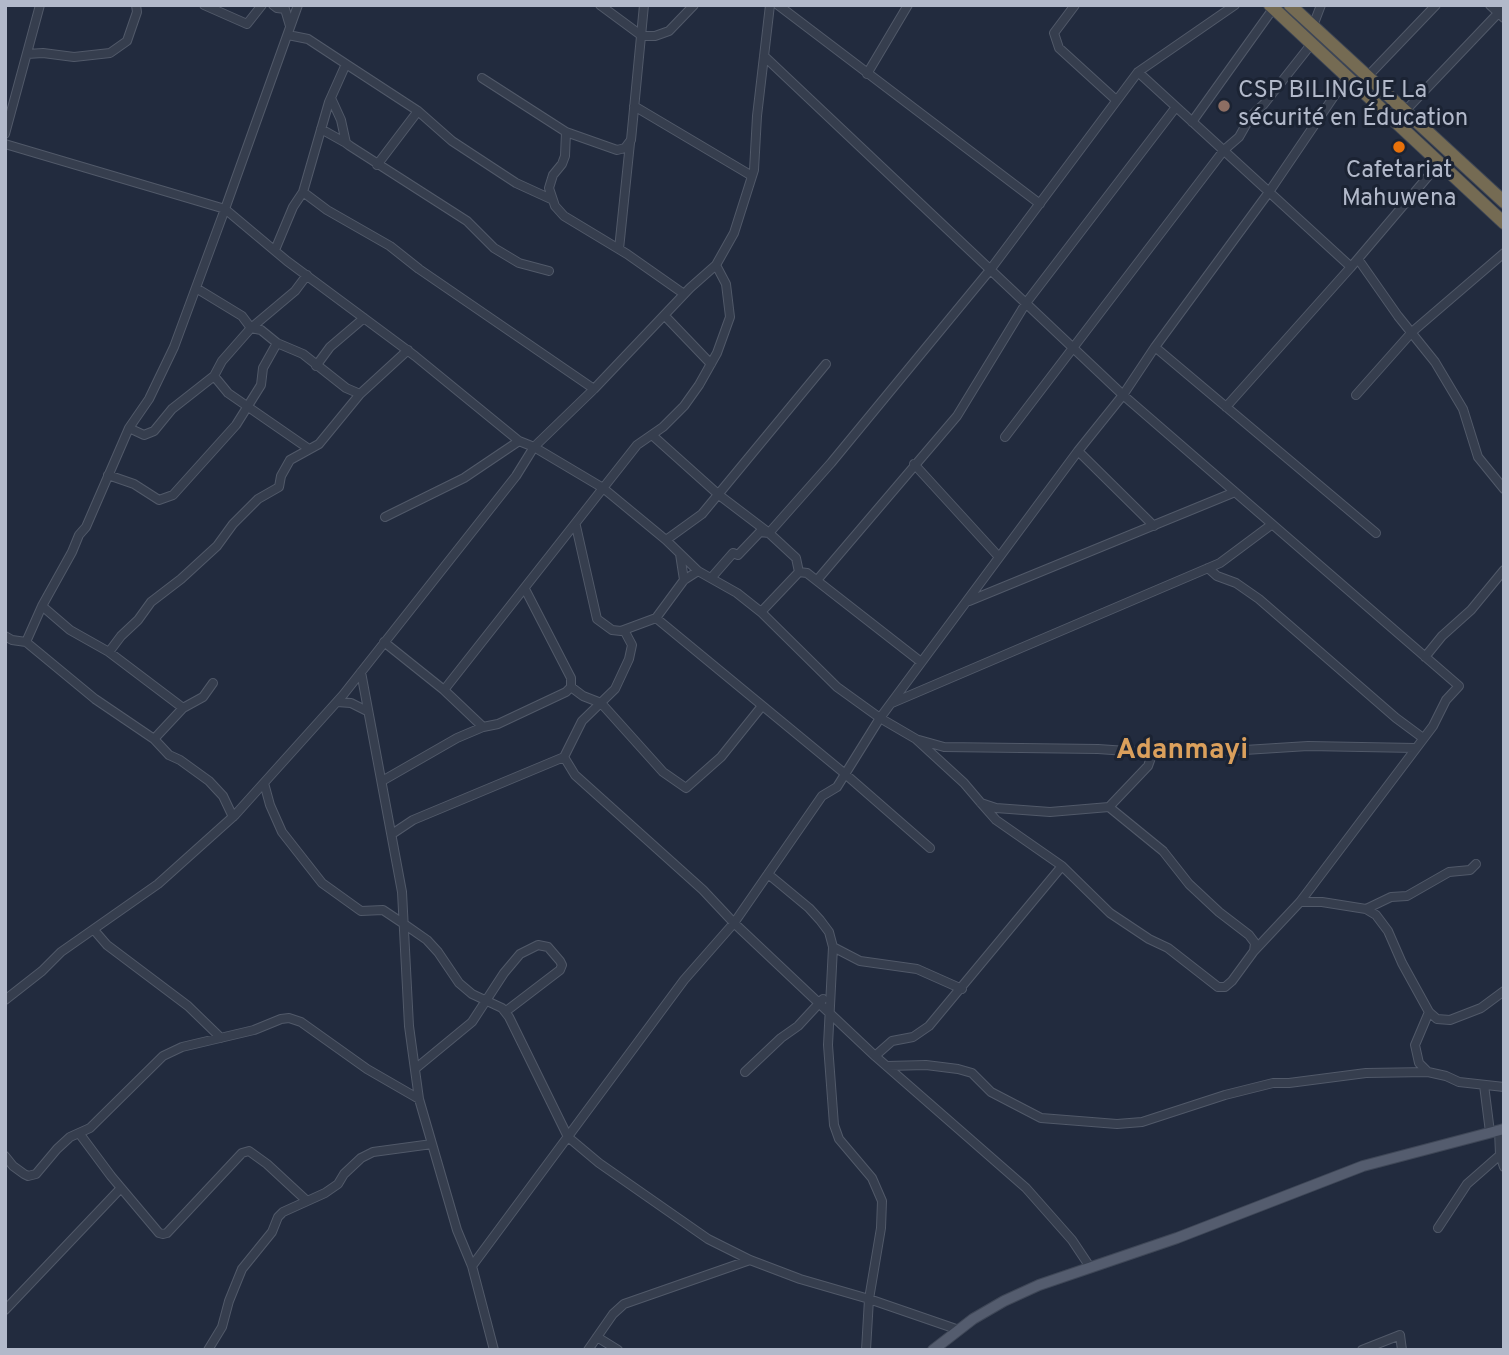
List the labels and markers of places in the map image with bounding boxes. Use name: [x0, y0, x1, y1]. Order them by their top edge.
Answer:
place label: CSP BILINGUE La sécurité en Éducation: [1238, 78, 1468, 134]
marker: CSP BILINGUE La sécurité en Éducation: [1216, 98, 1232, 114]
marker: Cafetariat Mahuwena: [1391, 139, 1407, 155]
place label: Cafetariat Mahuwena: [1342, 158, 1456, 214]

